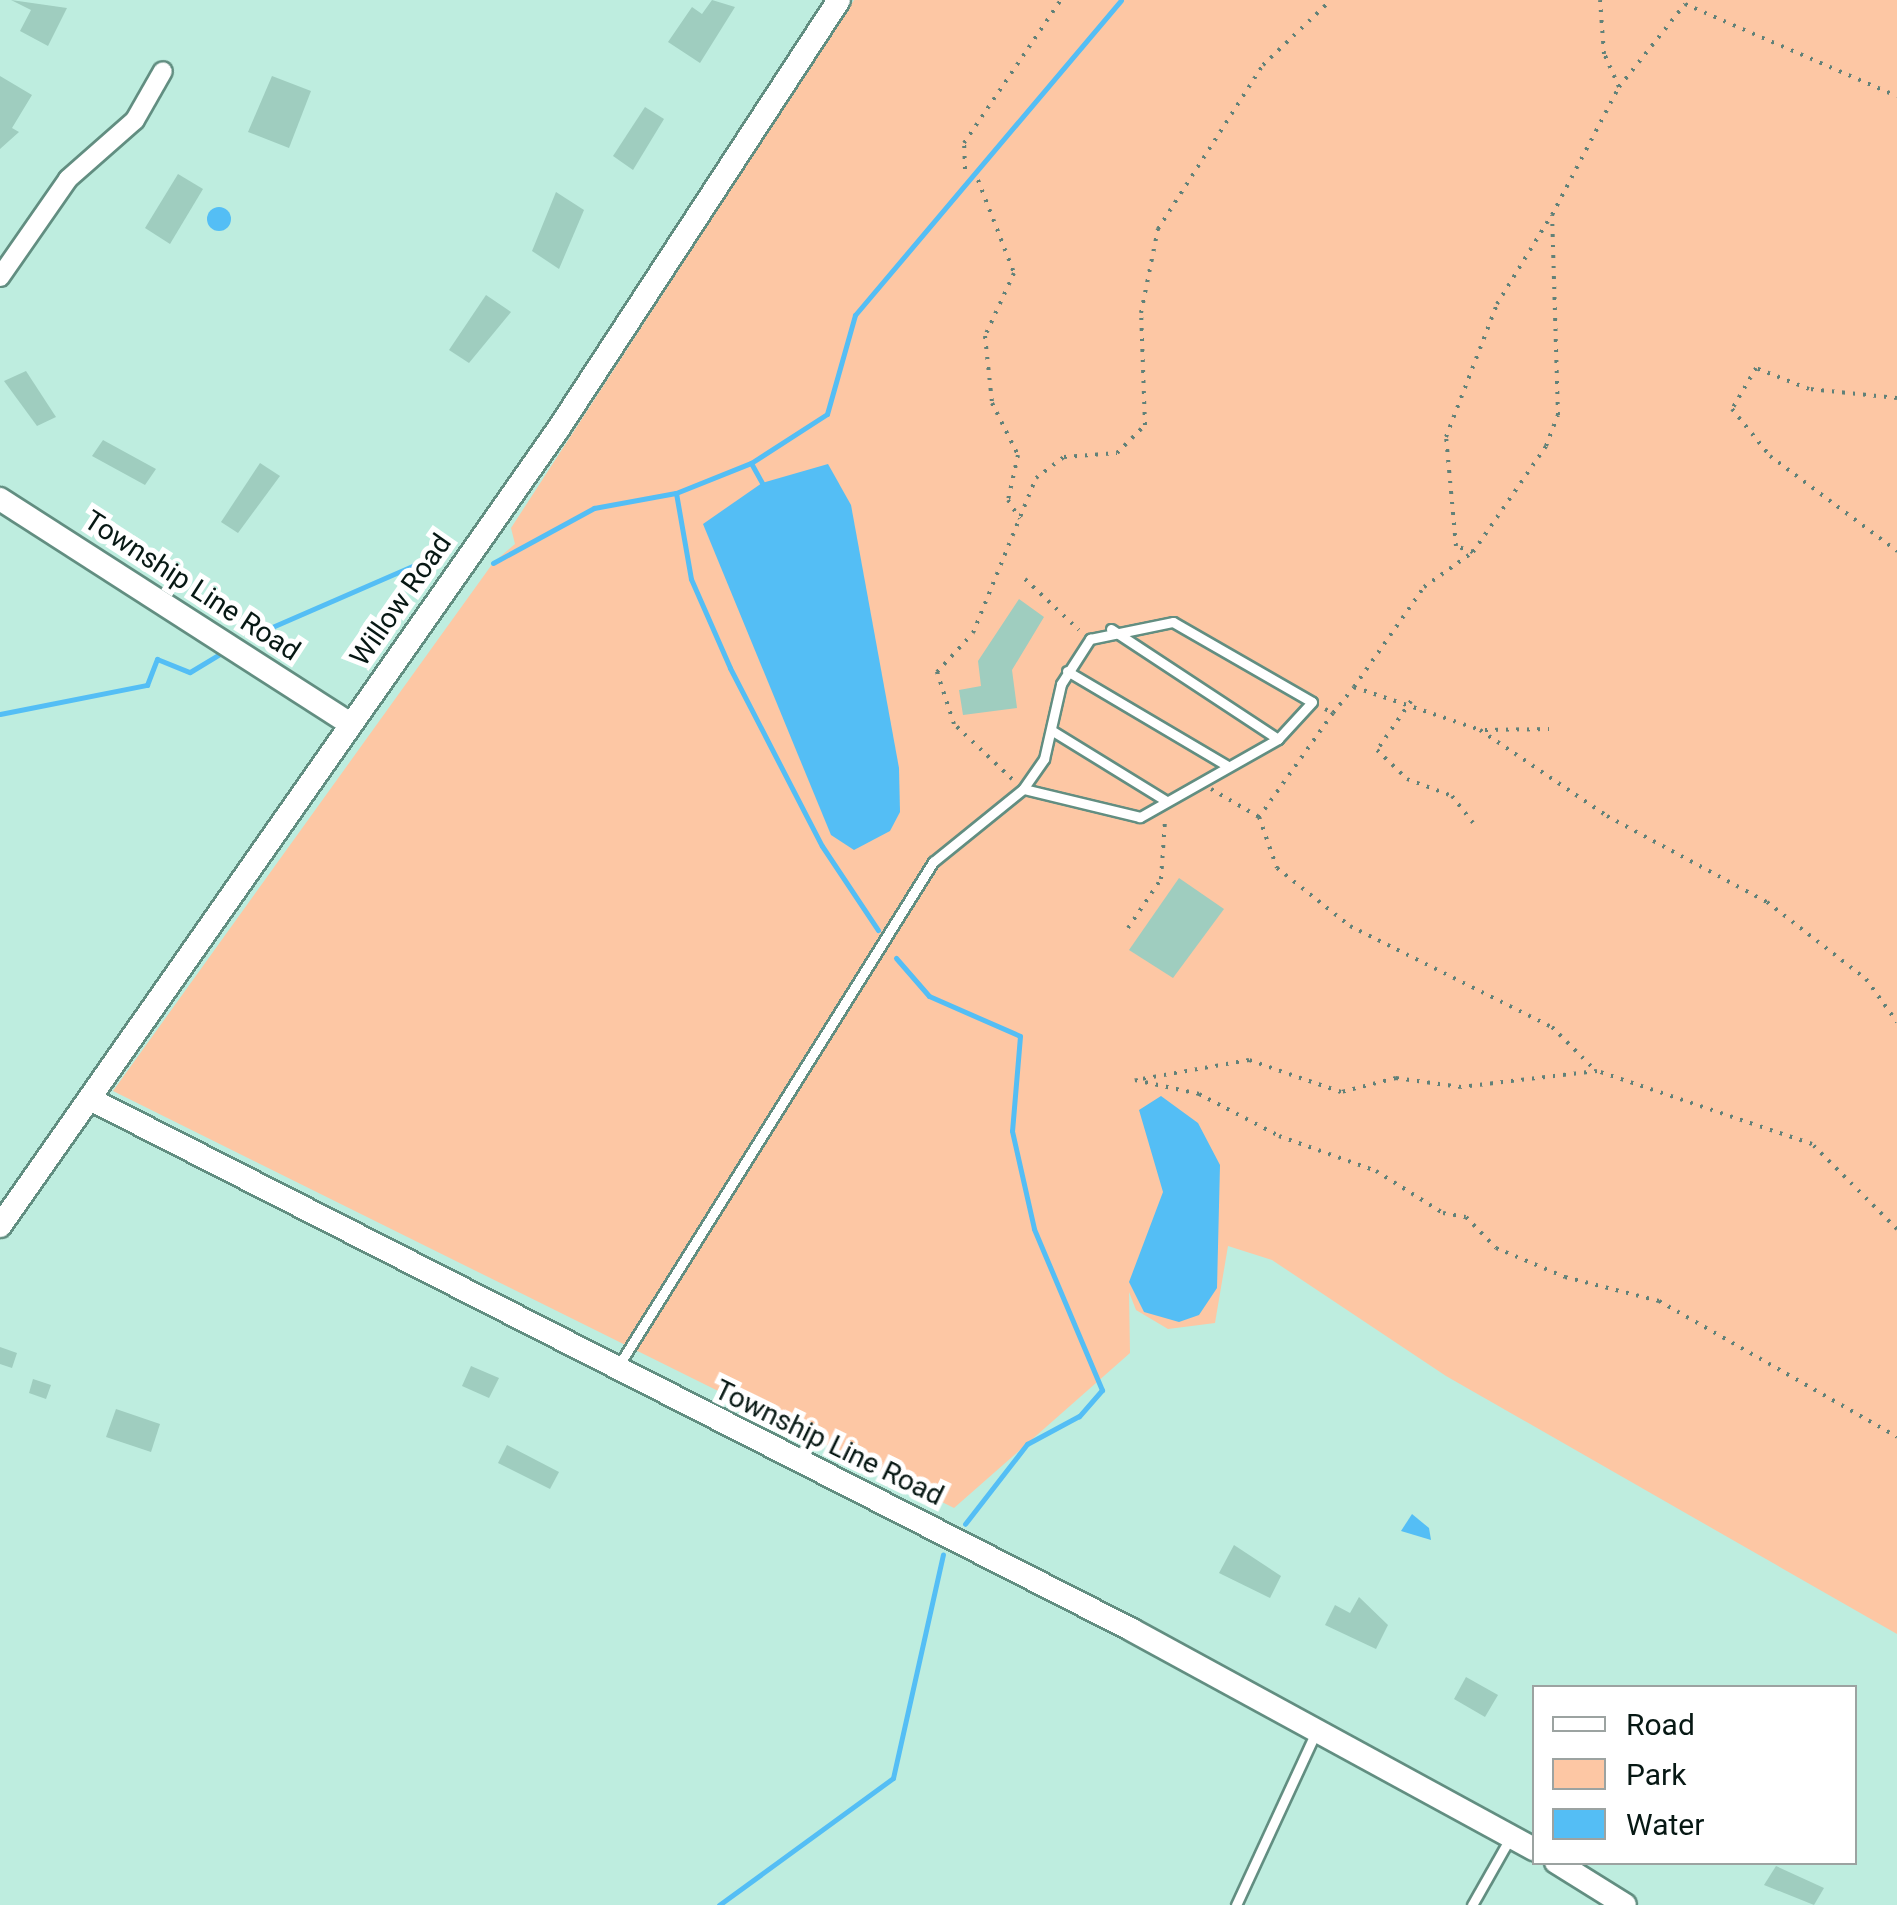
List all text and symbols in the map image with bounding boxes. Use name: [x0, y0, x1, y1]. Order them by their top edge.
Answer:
street label: Township Line Road: [78, 504, 306, 668]
street label: Willow Road: [343, 528, 459, 672]
street label: Township Line Road: [709, 1373, 949, 1513]
legend: [1532, 1685, 1857, 1865]
text: Road: [1626, 1707, 1695, 1742]
text: Park: [1626, 1757, 1686, 1792]
text: Water: [1626, 1807, 1704, 1842]

